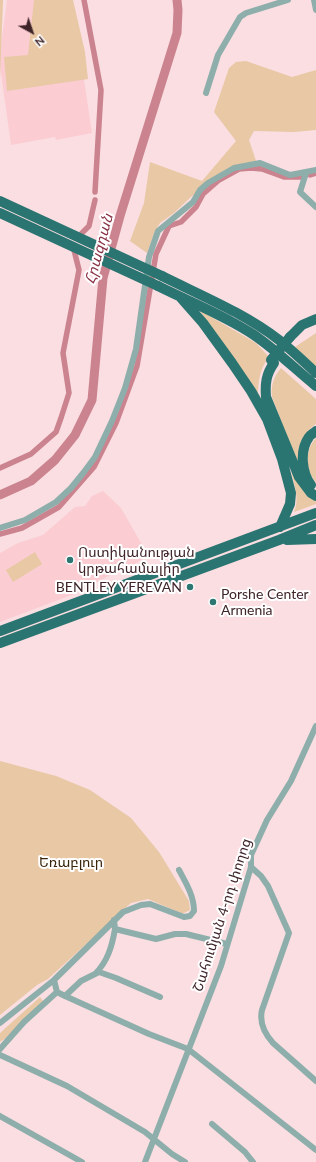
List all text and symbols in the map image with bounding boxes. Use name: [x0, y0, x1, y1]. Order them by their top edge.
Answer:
north arrow: [12, 12, 52, 52]
text: N: [33, 34, 47, 49]
water label: Հրազդան: [81, 212, 117, 286]
place label: Ոստիկանության կրթահամալիր: [78, 544, 195, 576]
marker: Ոստիկանության կրթահամալիր: [65, 555, 75, 565]
place label: BENTLEY YEREVAN: [56, 579, 182, 595]
marker: BENTLEY YEREVAN: [185, 582, 195, 592]
place label: Porshe Center Armenia: [221, 586, 309, 618]
marker: Porshe Center Armenia: [208, 597, 218, 607]
street label: Շահումյան 4-րդ փողոց: [189, 836, 255, 994]
park label: Եռաբլուր: [39, 854, 103, 870]

